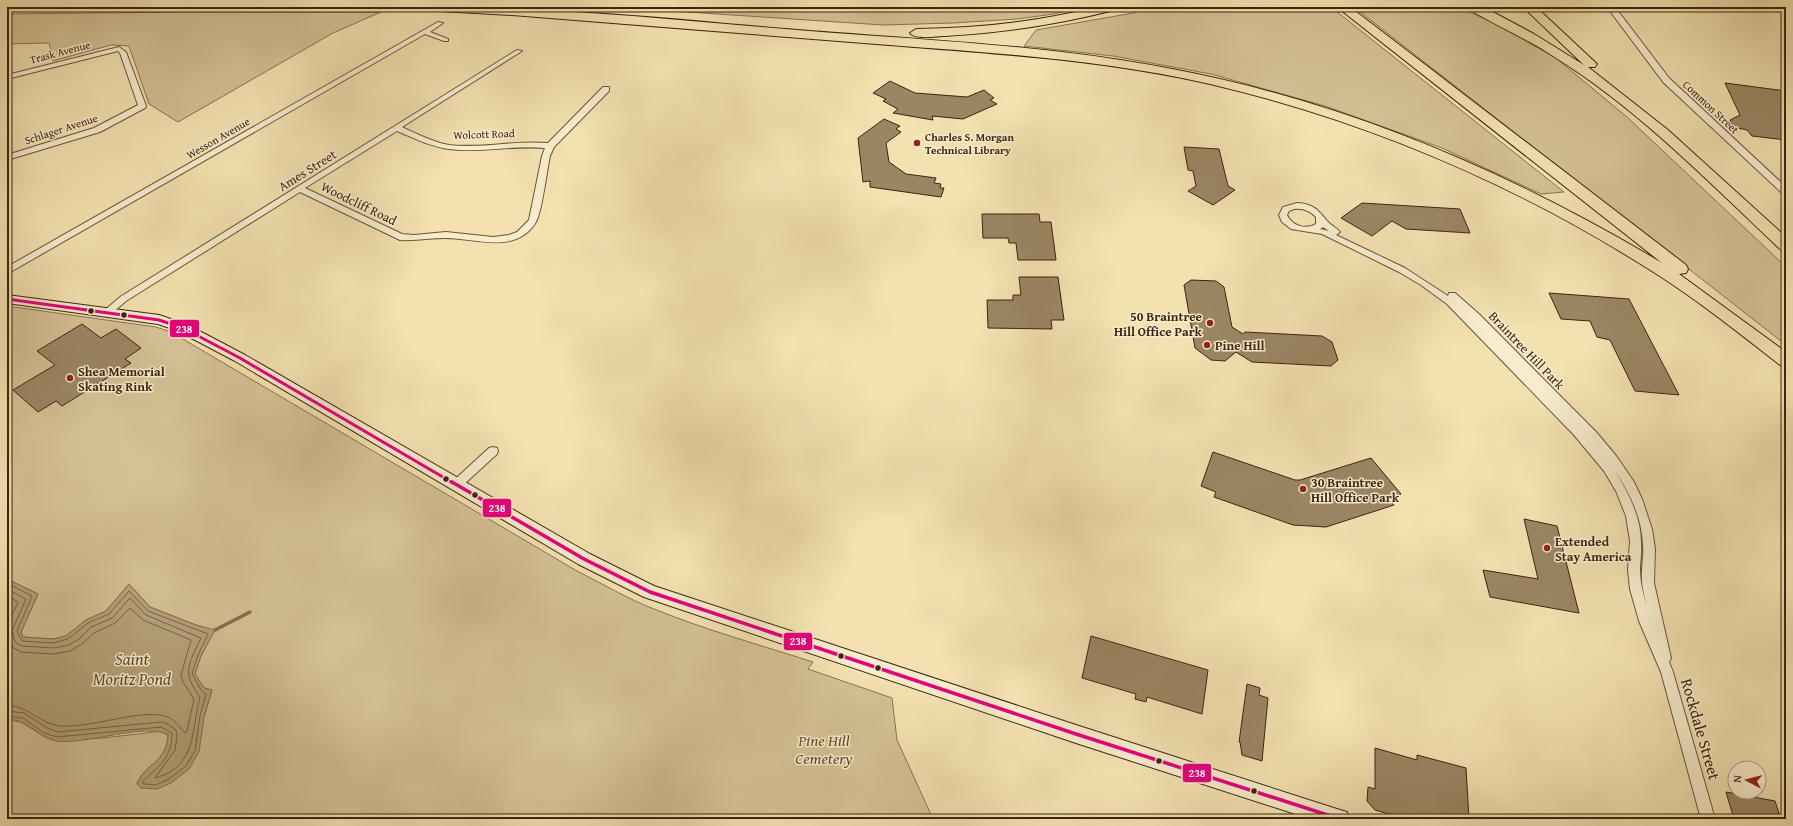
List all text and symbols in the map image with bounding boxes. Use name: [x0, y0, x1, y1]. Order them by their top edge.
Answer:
street label: Trask Avenue: [28, 36, 92, 68]
street label: Common Street: [1679, 77, 1743, 137]
street label: Schlager Avenue: [22, 110, 100, 148]
street label: Wesson Avenue: [183, 113, 253, 163]
street label: Wolcott Road: [453, 125, 515, 143]
place label: Charles S. Morgan Technical Library: [925, 129, 1014, 158]
marker: Charles S. Morgan Technical Library: [912, 138, 922, 148]
street label: Ames Street: [274, 145, 340, 196]
street label: Woodcliff Road: [318, 177, 400, 230]
unlabelled marker: [86, 306, 96, 316]
place label: 50 Braintree Hill Office Park: [1114, 307, 1203, 341]
street label: Braintree Hill Park: [1484, 307, 1569, 394]
unlabelled marker: [119, 310, 129, 320]
marker: 50 Braintree Hill Office Park: [1205, 318, 1215, 328]
line badge: 238: [169, 319, 200, 338]
text: 238: [175, 321, 193, 337]
place label: Pine Hill: [1215, 336, 1265, 355]
marker: Pine Hill: [1202, 340, 1212, 350]
place label: Shea Memorial Skating Rink: [78, 362, 165, 396]
marker: Shea Memorial Skating Rink: [65, 373, 75, 383]
place label: 30 Braintree Hill Office Park: [1311, 473, 1400, 507]
unlabelled marker: [441, 474, 451, 484]
marker: 30 Braintree Hill Office Park: [1298, 484, 1308, 494]
unlabelled marker: [470, 490, 480, 500]
line badge: 238: [482, 498, 512, 518]
text: 238: [488, 500, 506, 516]
place label: Extended Stay America: [1555, 532, 1632, 566]
marker: Extended Stay America: [1542, 543, 1552, 553]
line badge: 238: [783, 632, 813, 651]
text: 238: [789, 633, 807, 649]
water label: Saint Moritz Pond: [93, 646, 171, 691]
unlabelled marker: [836, 651, 846, 661]
unlabelled marker: [873, 663, 883, 673]
street label: Rockdale Street: [1675, 675, 1727, 783]
park label: Pine Hill Cemetery: [795, 728, 853, 770]
unlabelled marker: [1154, 756, 1164, 766]
north arrow: [1727, 760, 1767, 800]
line badge: 238: [1182, 763, 1212, 783]
text: 238: [1188, 765, 1206, 781]
text: N: [1729, 774, 1746, 783]
unlabelled marker: [1249, 786, 1259, 796]

